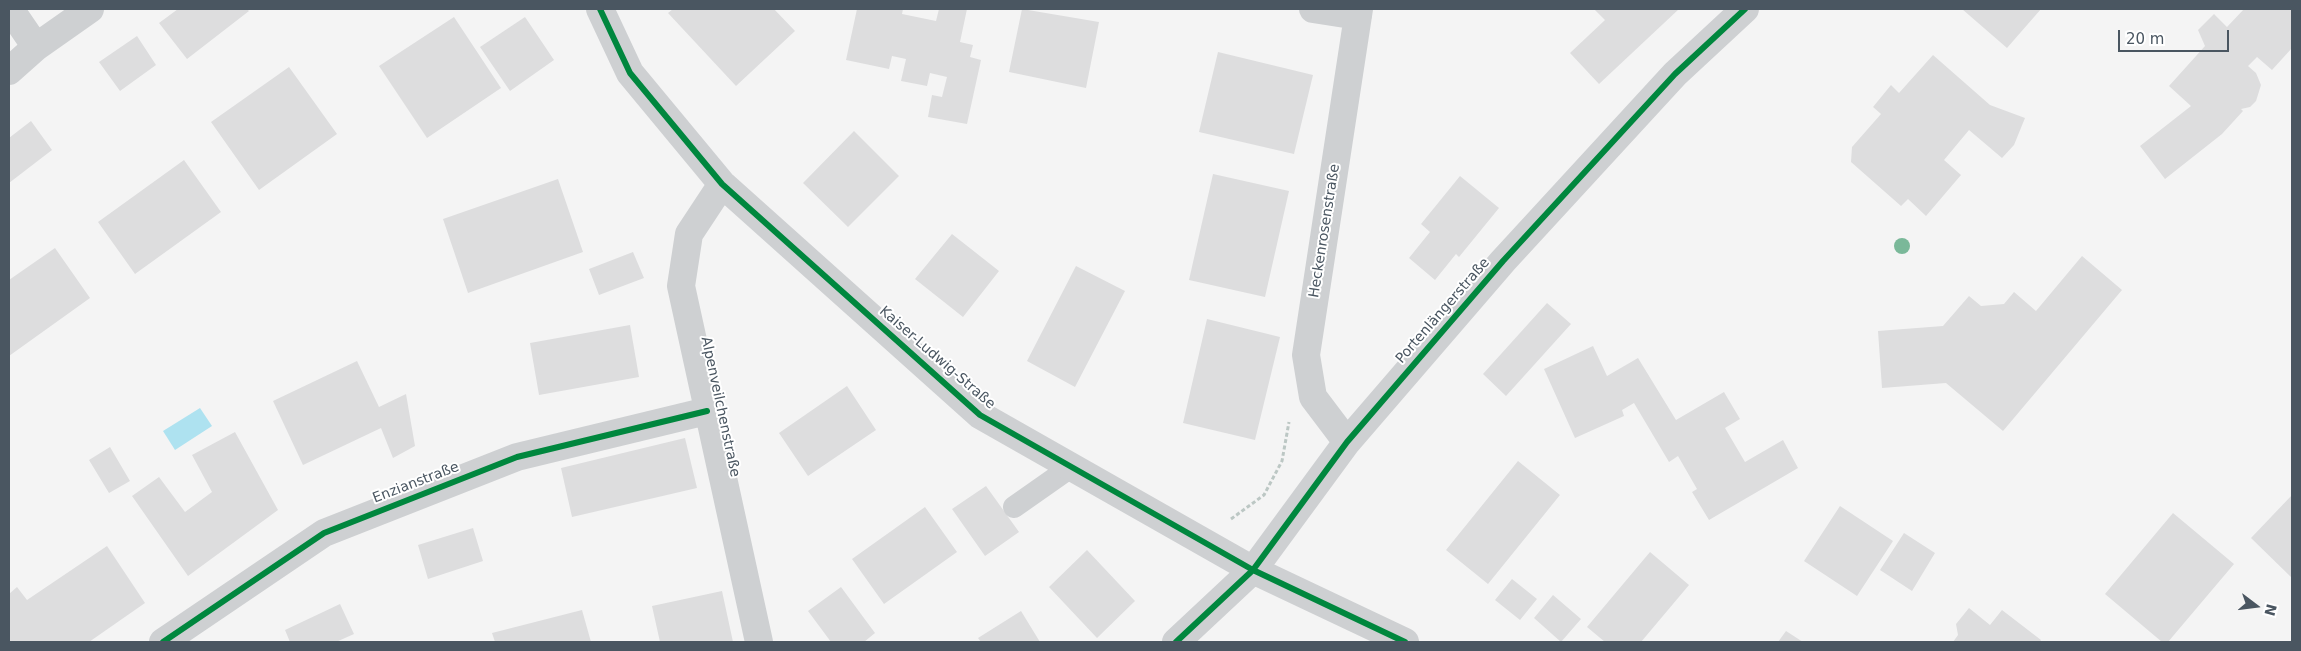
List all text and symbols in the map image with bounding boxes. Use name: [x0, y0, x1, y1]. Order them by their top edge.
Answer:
scale bar: [2121, 20, 2232, 52]
text: 20 m: [2126, 30, 2164, 48]
street label: Heckenrosenstraße: [1306, 163, 1344, 299]
street label: Portenlängerstraße: [1393, 255, 1493, 367]
street label: Kaiser-Ludwig-Straße: [876, 303, 998, 413]
street label: Alpenveilchenstraße: [697, 335, 743, 479]
street label: Enzianstraße: [371, 459, 461, 507]
north arrow: [2231, 581, 2281, 631]
text: N: [2261, 602, 2280, 618]

